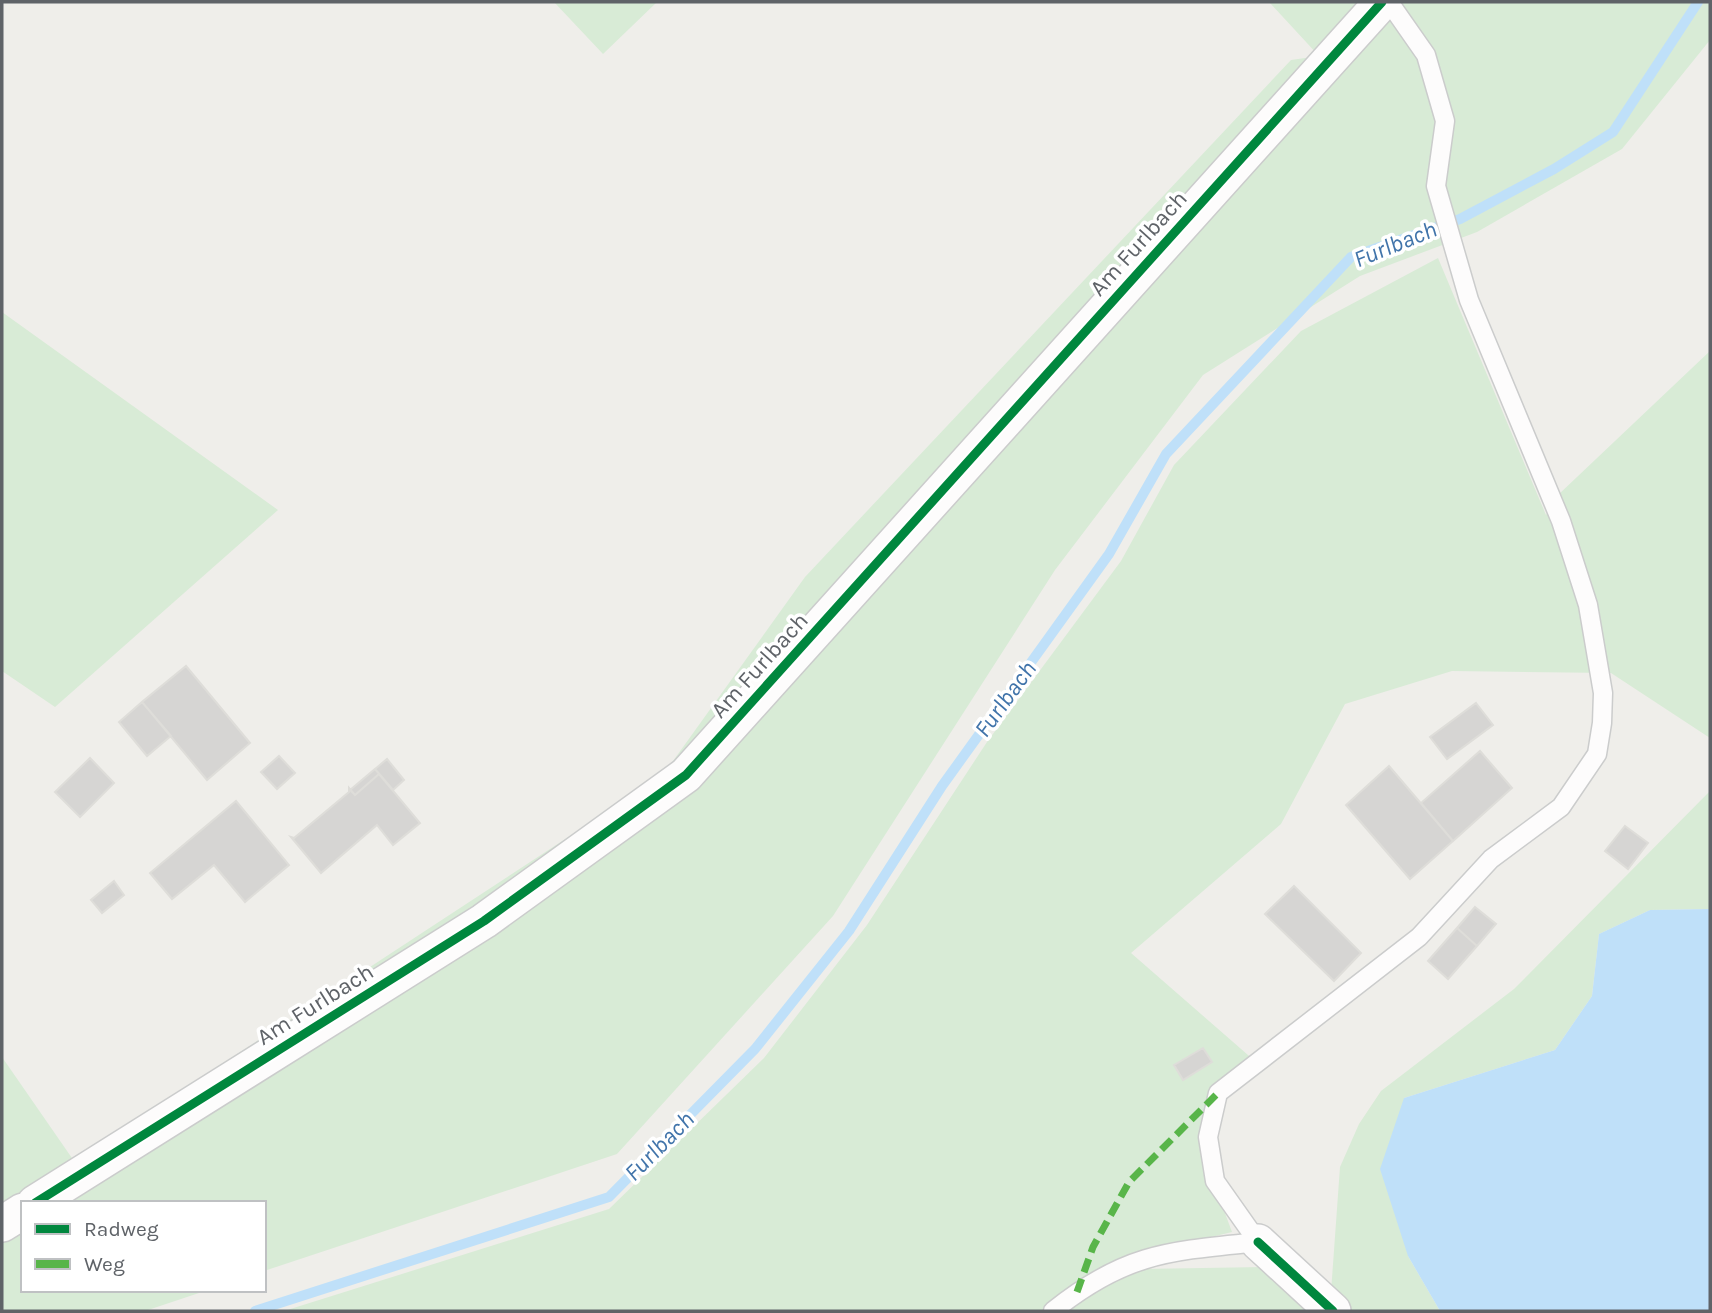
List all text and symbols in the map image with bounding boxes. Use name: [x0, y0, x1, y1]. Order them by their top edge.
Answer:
street label: Am Furlbach: [1084, 185, 1193, 302]
water label: Furlbach: [1349, 215, 1441, 273]
street label: Am Furlbach: [705, 607, 814, 724]
water label: Furlbach: [968, 656, 1042, 742]
street label: Am Furlbach: [252, 958, 379, 1051]
water label: Furlbach: [618, 1105, 700, 1187]
legend: [21, 1201, 266, 1292]
text: Radweg: [84, 1217, 159, 1241]
text: Weg: [84, 1252, 125, 1276]

